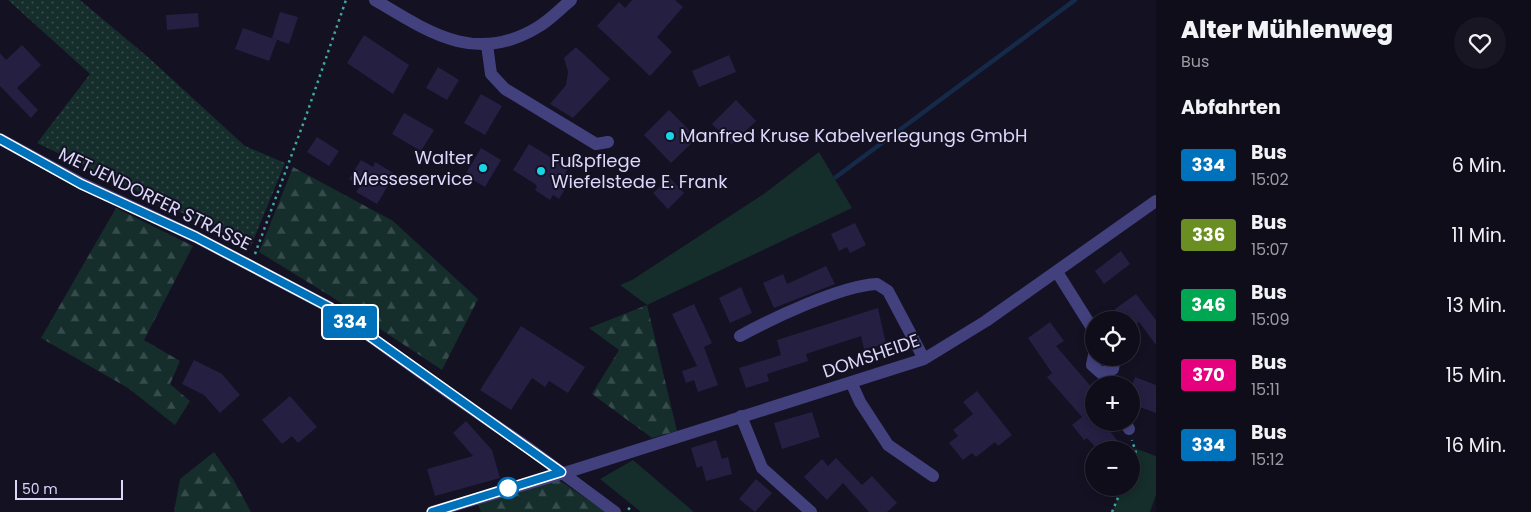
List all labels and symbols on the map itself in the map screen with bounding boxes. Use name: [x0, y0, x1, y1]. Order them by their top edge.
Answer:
place label: Manfred Kruse Kabelverlegungs GmbH: [680, 123, 1027, 148]
marker: Manfred Kruse Kabelverlegungs GmbH: [664, 130, 676, 142]
street label: METJENDORFER STRASSE: [55, 141, 256, 256]
place label: Walter Messeservice: [353, 145, 473, 191]
place label: Fußpflege Wiefelstede E. Frank: [551, 148, 728, 194]
marker: Walter Messeservice: [477, 162, 489, 174]
marker: Fußpflege Wiefelstede E. Frank: [535, 165, 547, 177]
line badge: 334: [321, 306, 379, 338]
street label: DOMSHEIDE: [819, 327, 923, 384]
scale bar: [15, 477, 122, 500]
unlabelled marker: [497, 477, 519, 499]

